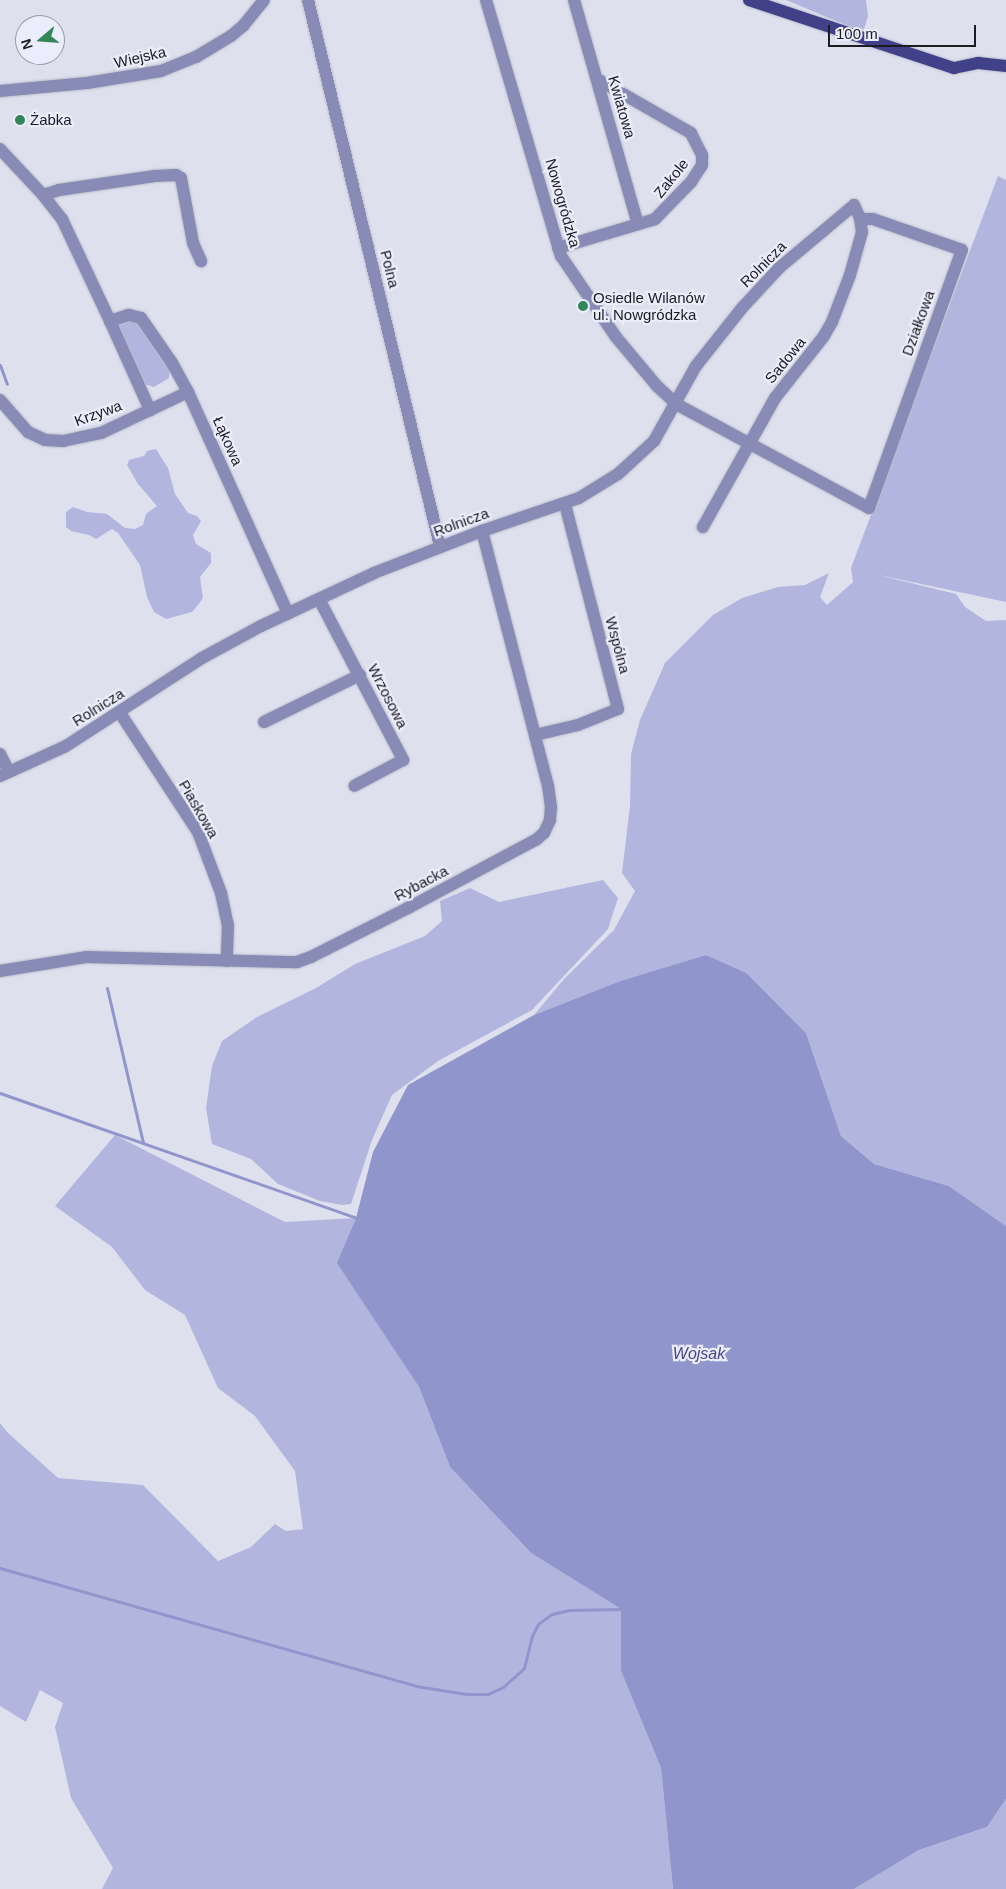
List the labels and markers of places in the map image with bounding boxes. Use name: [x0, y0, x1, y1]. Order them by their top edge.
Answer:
place label: Żabka: [30, 111, 72, 129]
marker: Żabka: [14, 114, 26, 126]
place label: Osiedle Wilanów ul. Nowgródzka: [593, 288, 705, 323]
marker: Osiedle Wilanów ul. Nowgródzka: [577, 300, 589, 312]

